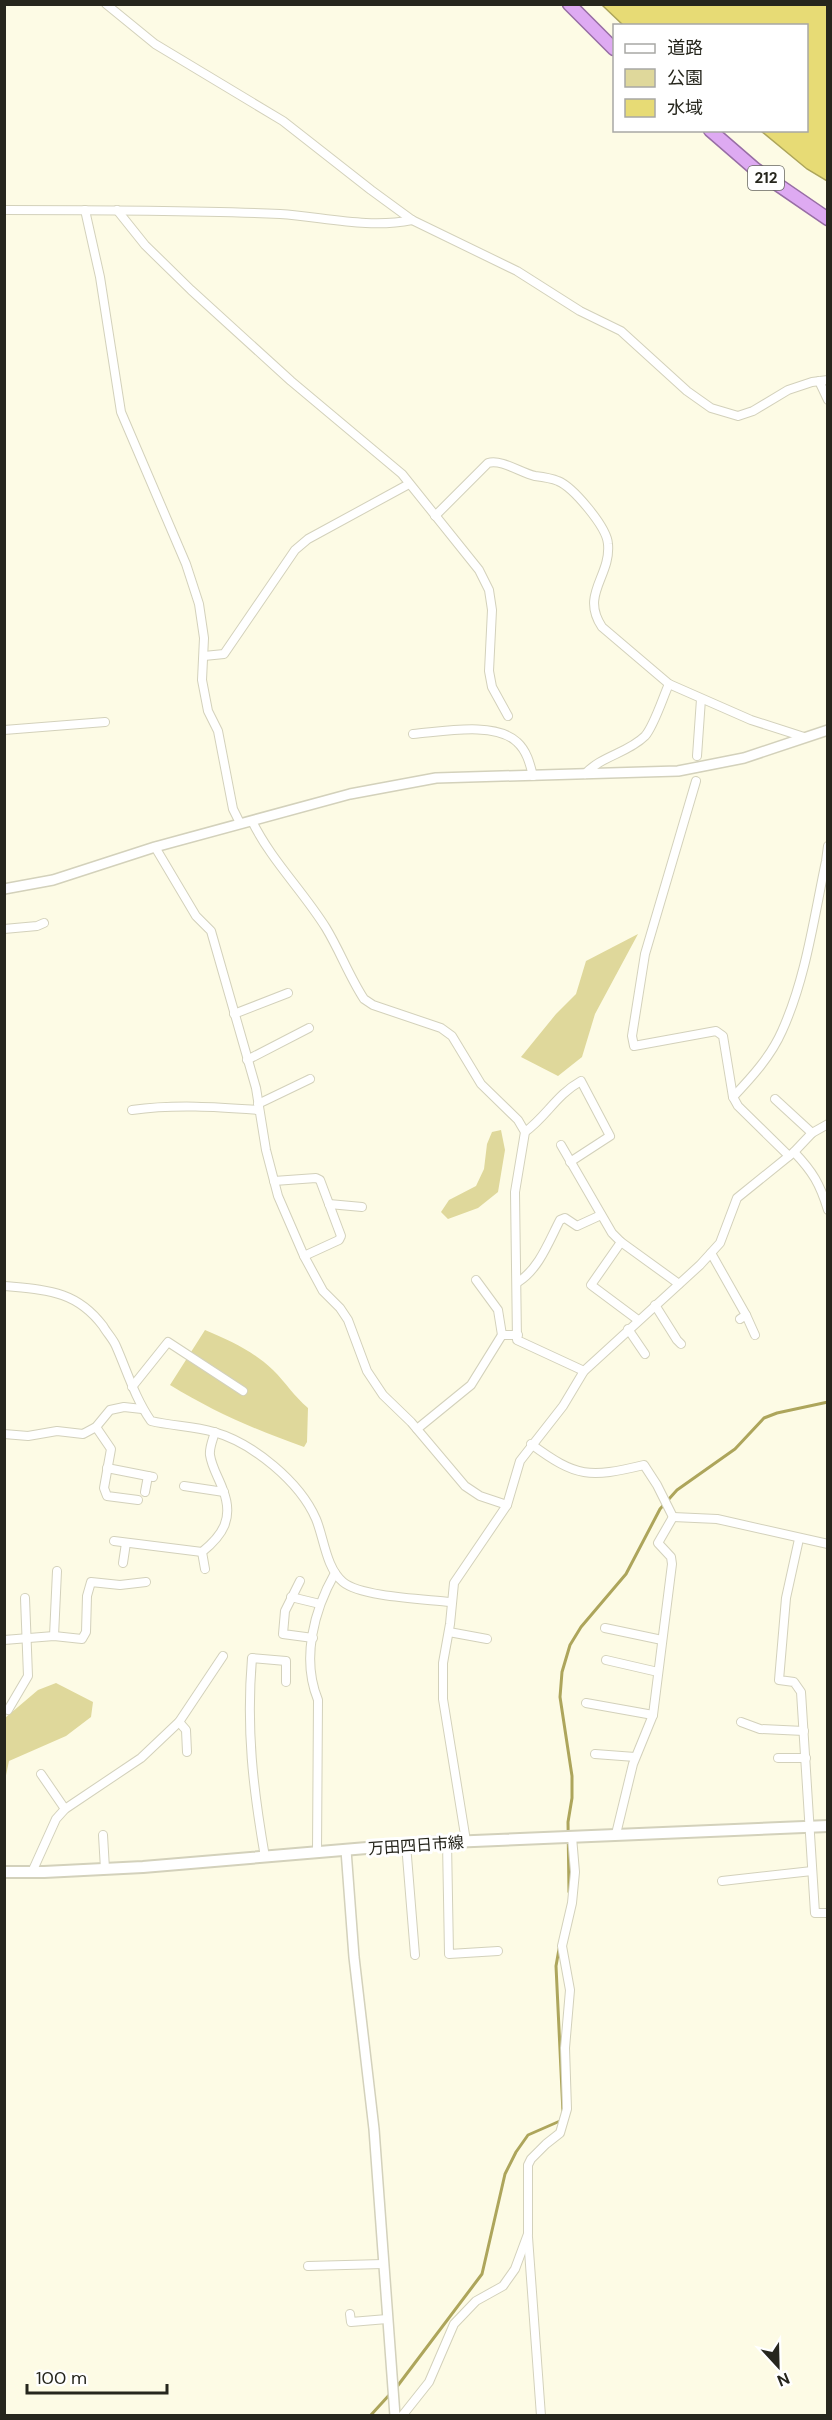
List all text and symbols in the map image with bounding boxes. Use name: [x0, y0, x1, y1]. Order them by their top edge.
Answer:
legend: [613, 24, 808, 132]
text: 道路: [667, 36, 703, 60]
text: 公園: [667, 66, 703, 90]
text: 水域: [667, 96, 703, 120]
road number: 212: [748, 166, 784, 190]
street label: 万田四日市線: [367, 1832, 465, 1859]
north arrow: [748, 2336, 808, 2396]
scale bar: [27, 2357, 166, 2395]
text: 100 m: [36, 2366, 87, 2390]
text: N: [774, 2368, 793, 2391]

